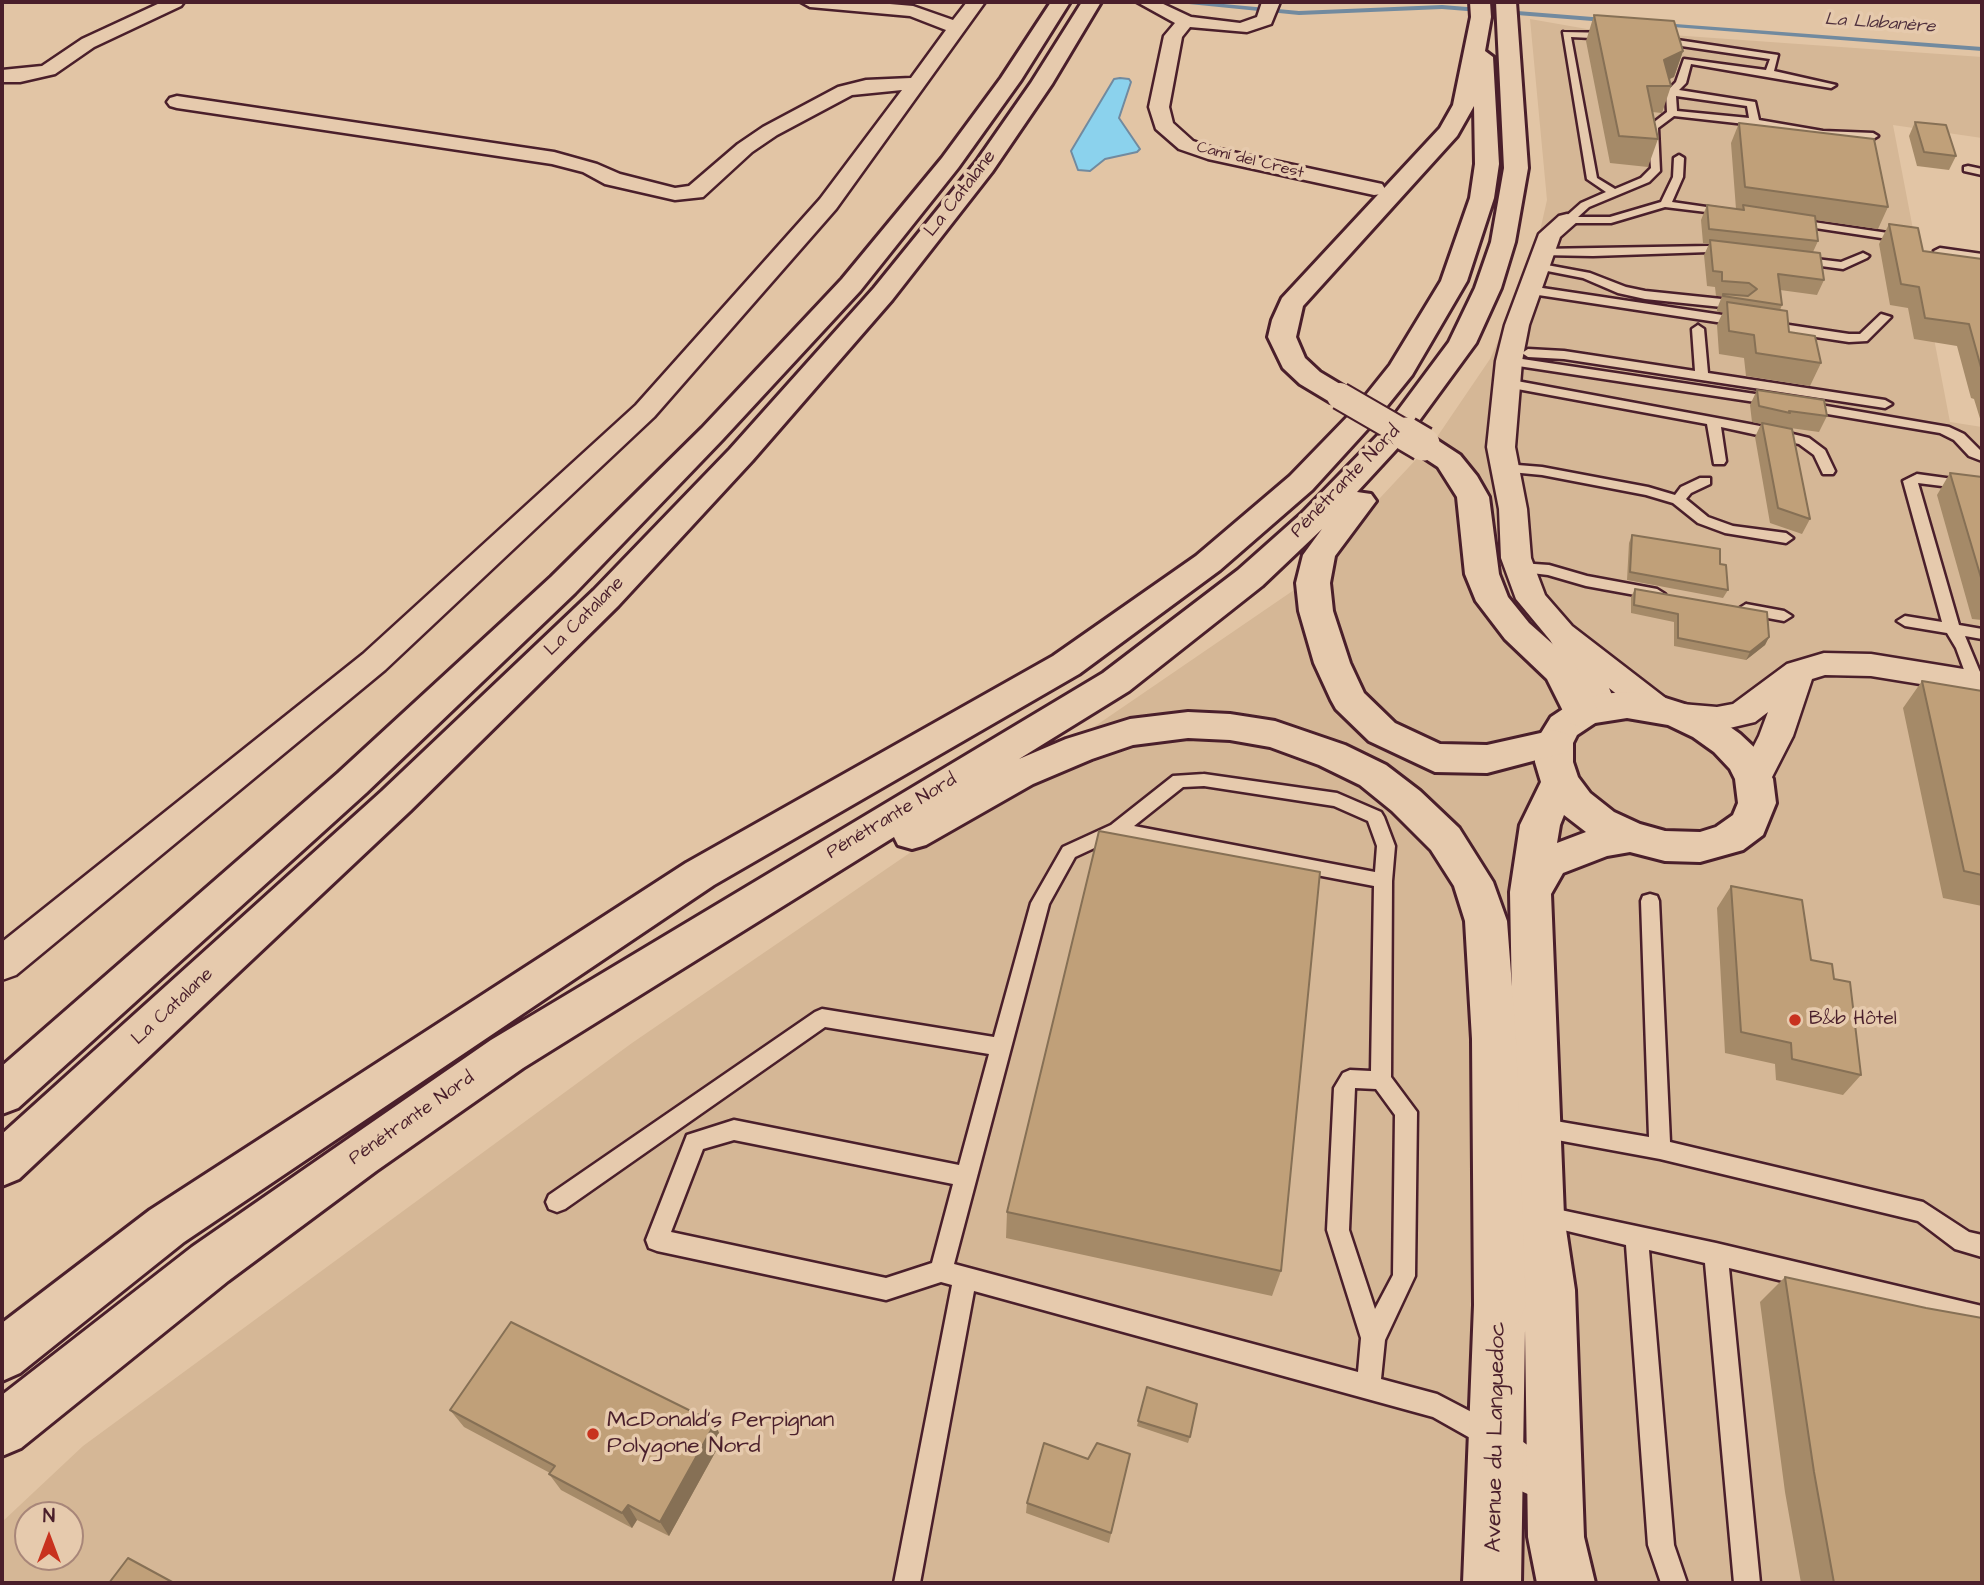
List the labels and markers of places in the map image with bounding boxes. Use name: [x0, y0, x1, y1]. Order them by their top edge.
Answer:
place label: B&b Hôtel: [1809, 1009, 1897, 1031]
marker: B&b Hôtel: [1787, 1012, 1803, 1028]
place label: McDonald's Perpignan Polygone Nord: [607, 1407, 834, 1461]
marker: McDonald's Perpignan Polygone Nord: [585, 1426, 601, 1442]

